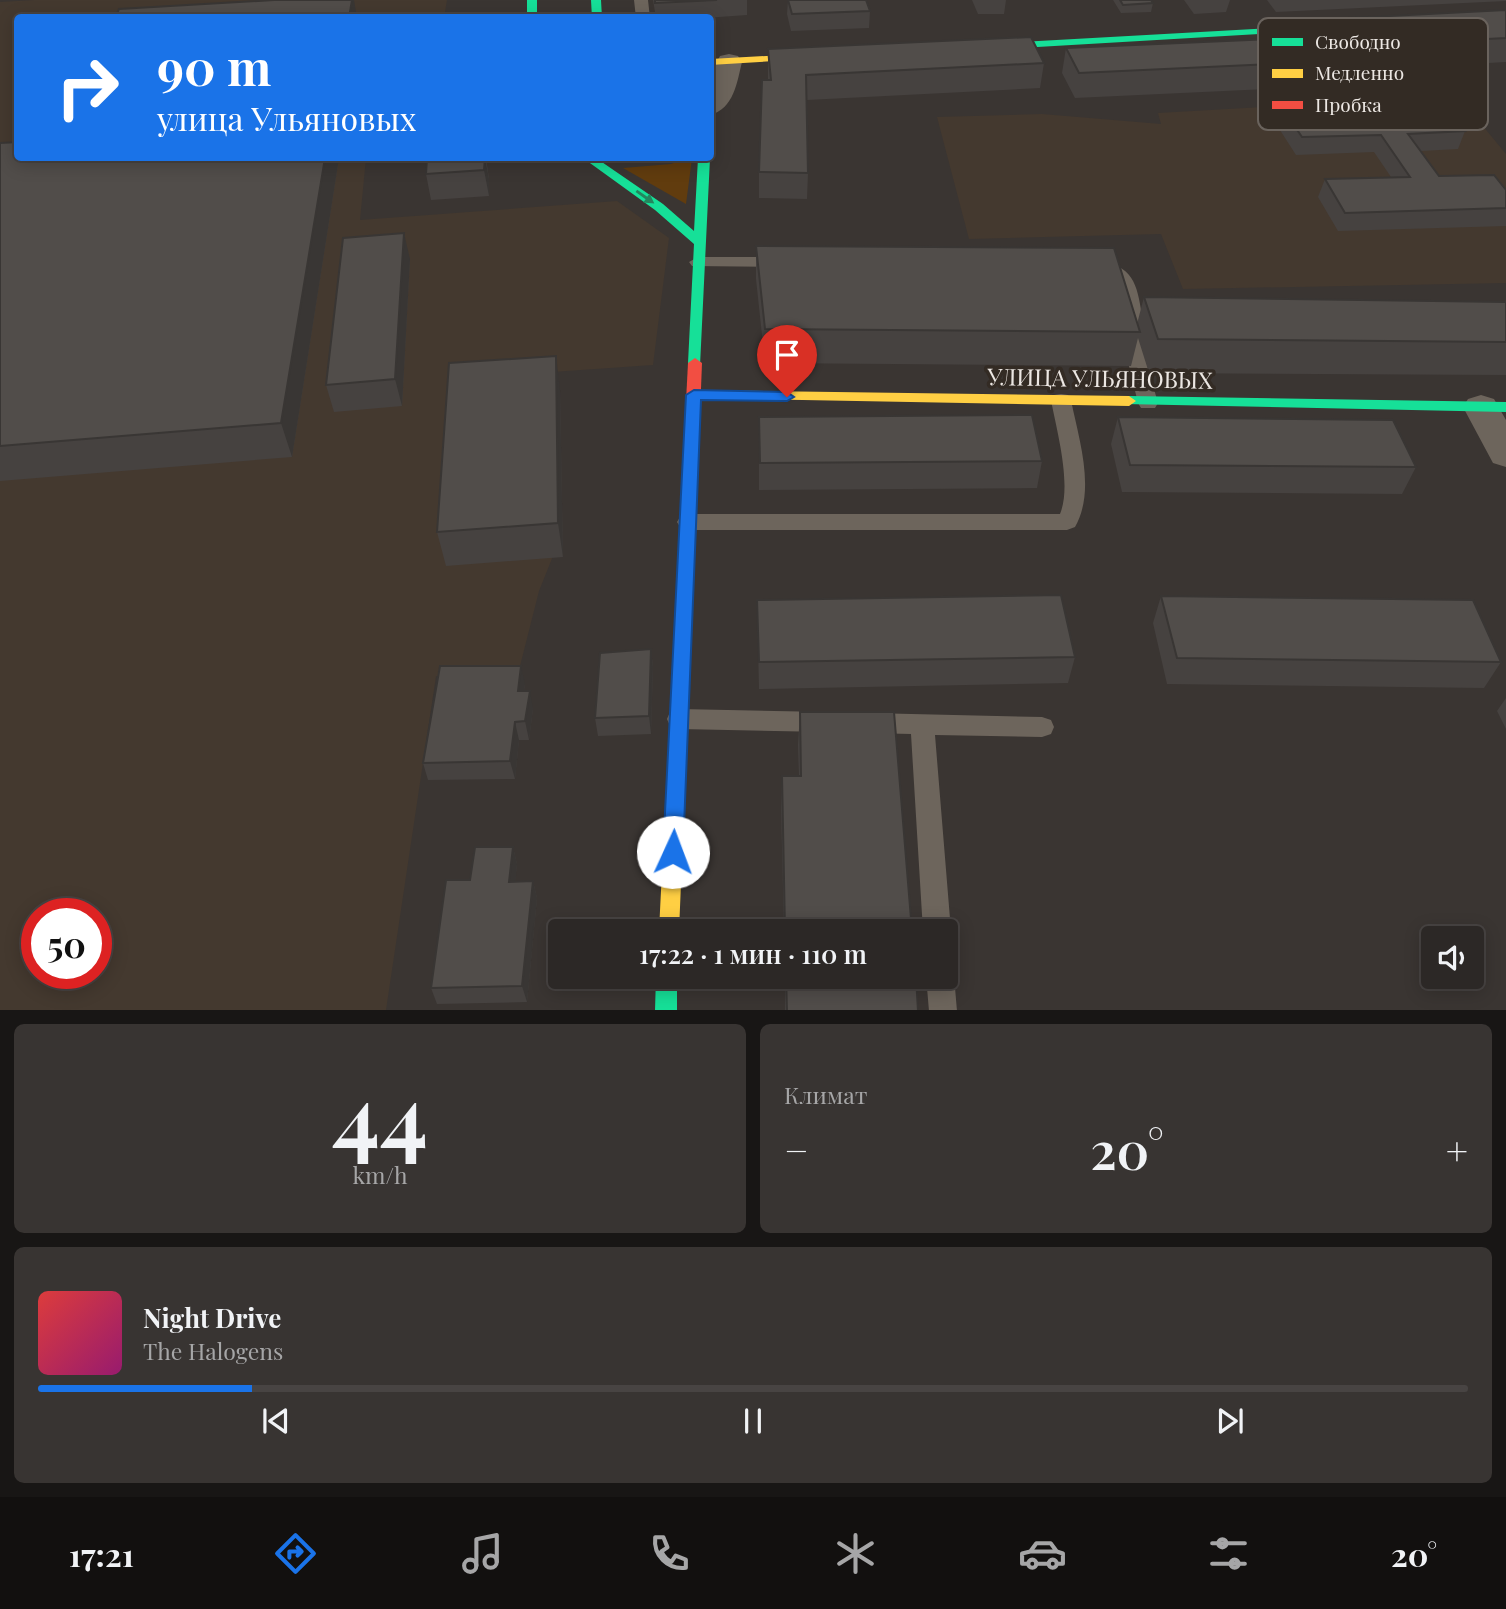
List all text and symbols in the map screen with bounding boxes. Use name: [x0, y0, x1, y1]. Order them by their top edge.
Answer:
legend: [1258, 18, 1488, 130]
text: Свободно: [1315, 28, 1401, 54]
text: 90 m: [157, 33, 271, 98]
icon: right: [42, 42, 133, 133]
text: Медленно: [1315, 59, 1404, 85]
text: Пробка: [1315, 91, 1382, 117]
text: улица Ульяновых: [157, 96, 416, 139]
one-way arrow: [636, 190, 654, 204]
pin: [757, 325, 817, 397]
icon: arrive: [768, 336, 806, 374]
street label: УЛИЦА УЛЬЯНОВЫХ: [986, 360, 1213, 395]
position arrow: [636, 815, 710, 889]
speed limit sign: 50: [21, 898, 112, 989]
map controls: [1421, 926, 1484, 989]
button: sound: [1421, 926, 1484, 989]
text: 17:22 · 1 мин · 110 m: [639, 936, 867, 971]
text: 44: [332, 1053, 428, 1174]
text: Климат: [784, 1079, 867, 1110]
text: 20°: [1090, 1114, 1164, 1183]
text: −: [784, 1124, 809, 1175]
text: +: [1446, 1124, 1468, 1175]
text: km/h: [352, 1159, 408, 1190]
text: Night Drive: [143, 1300, 281, 1335]
text: The Halogens: [143, 1335, 283, 1366]
icon: previous: [257, 1402, 295, 1440]
icon: pause: [734, 1402, 772, 1440]
icon: next: [1211, 1402, 1249, 1440]
icon: directions: [271, 1529, 320, 1578]
icon: music: [458, 1529, 507, 1578]
icon: phone: [645, 1529, 694, 1578]
icon: climate: [831, 1529, 880, 1578]
icon: car: [1018, 1529, 1067, 1578]
icon: filters: [1204, 1529, 1253, 1578]
text: 17:21: [69, 1532, 134, 1575]
text: 20°: [1391, 1532, 1437, 1575]

